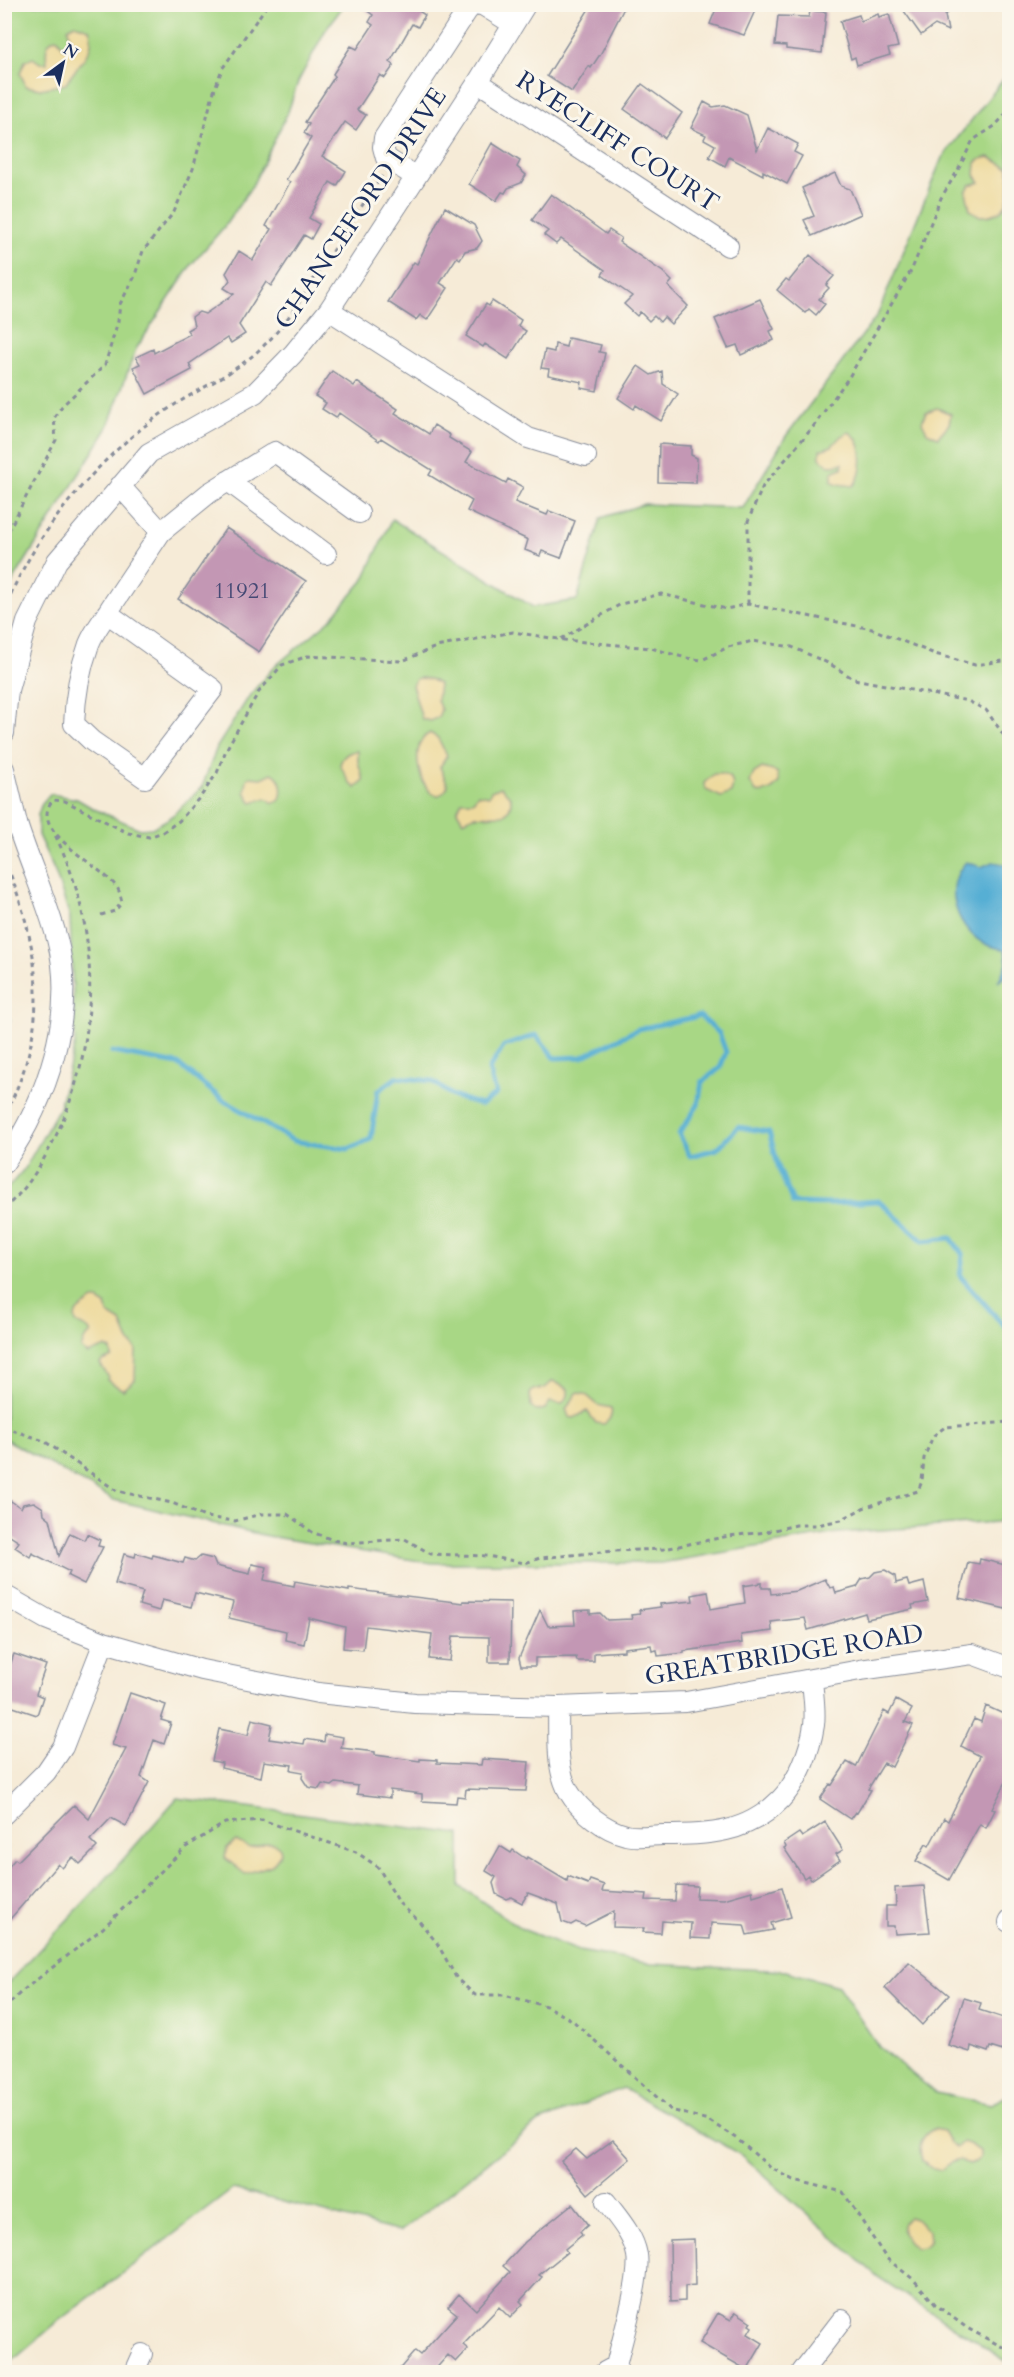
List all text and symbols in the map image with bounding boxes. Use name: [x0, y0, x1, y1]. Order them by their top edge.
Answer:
north arrow: [33, 33, 93, 93]
text: N: [59, 38, 83, 64]
street label: RYECLIFF COURT: [510, 63, 726, 220]
street label: CHANCEFORD DRIVE: [266, 80, 455, 336]
house number: 11921: [214, 576, 270, 606]
street label: GREATBRIDGE ROAD: [642, 1615, 926, 1694]

